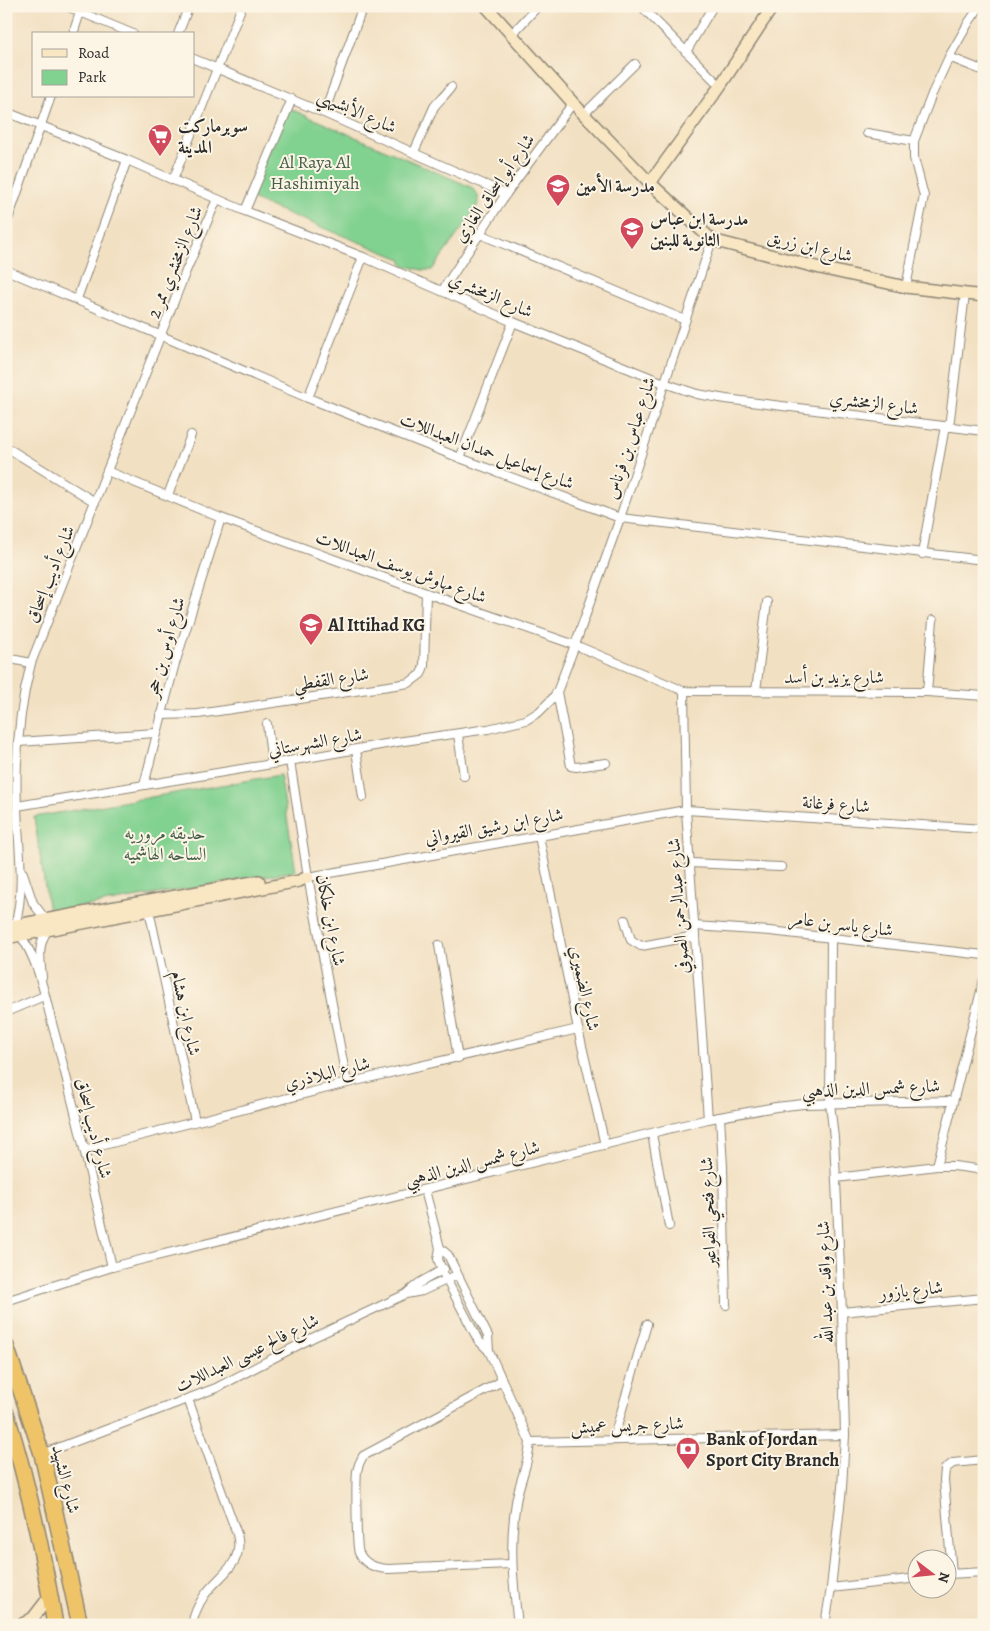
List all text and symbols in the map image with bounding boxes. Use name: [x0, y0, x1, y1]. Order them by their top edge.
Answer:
legend: [32, 32, 195, 98]
text: Road: [78, 43, 110, 63]
text: Park: [78, 67, 107, 87]
street label: شارع الأبشيهي: [312, 82, 401, 144]
place label: سوبرماركت المدينة: [178, 114, 248, 159]
supermarket icon: سوبرماركت المدينة: [147, 123, 173, 157]
street label: شارع أبو إسحاق الغازي: [447, 128, 543, 249]
park label: Al Raya Al Hashimiyah: [270, 150, 360, 195]
place label: مدرسة الأمين: [576, 172, 655, 198]
school or university icon: مدرسة الأمين: [545, 173, 571, 207]
street label: شارع الزمخشري ممر 2: [142, 202, 211, 323]
place label: مدرسة ابن عباس الثانوية للبنين: [650, 207, 748, 252]
school or university icon: مدرسة ابن عباس الثانوية للبنين: [619, 216, 645, 250]
street label: شارع ابن زريق: [764, 224, 855, 271]
street label: شارع الزمخشري: [444, 267, 537, 326]
street label: شارع عباس بن فرناس: [599, 374, 664, 503]
street label: شارع الزمخشري: [828, 386, 920, 423]
street label: شارع إسماعيل حمدان العبداللات: [395, 407, 578, 498]
street label: شارع أديب إسحاق: [19, 521, 83, 627]
street label: شارع مهاوش يوسف العبداللات: [311, 525, 490, 612]
street label: شارع أوس بن حجر: [138, 594, 194, 703]
school or university icon: Al Ittihad KG: [298, 612, 324, 646]
place label: Al Ittihad KG: [327, 613, 425, 637]
street label: شارع القفطي: [292, 662, 371, 701]
street label: شارع يزيد بن أسد: [784, 664, 884, 692]
street label: شارع الشهرستاني: [266, 722, 364, 765]
street label: شارع فرغانة: [801, 790, 871, 821]
street label: شارع ابن رشيق القيرواني: [423, 802, 566, 853]
park label: حديقه مروريه الساحه الهاشميه: [124, 821, 207, 866]
street label: شارع عبدالرحمن الصوفي: [661, 837, 698, 975]
street label: شارع ابن خلكان: [307, 872, 352, 969]
street label: شارع ياسر بن عامر: [787, 906, 895, 945]
street label: شارع الضميري: [561, 943, 606, 1034]
street label: شارع ابن هشام: [161, 968, 207, 1059]
street label: شارع البلاذري: [282, 1051, 373, 1098]
street label: شارع شمس الدين الذهبي: [801, 1074, 941, 1107]
street label: شارع أديب إسحاق: [67, 1075, 119, 1182]
street label: شارع شمس الدين الذهبي: [402, 1135, 543, 1196]
street label: شارع فتحي الفواعير: [694, 1156, 727, 1270]
street label: شارع واقد بن عبد الله: [809, 1220, 842, 1344]
street label: شارع يازور: [876, 1275, 944, 1308]
street label: شارع فالح عيسى العبداللات: [171, 1308, 325, 1402]
street label: شارع جريس عميش: [570, 1411, 684, 1442]
place label: Bank of Jordan Sport City Branch: [706, 1427, 840, 1472]
bank icon: Bank of Jordan Sport City Branch: [675, 1436, 701, 1470]
street label: شارع الشهيد: [43, 1442, 86, 1517]
north arrow: [908, 1548, 958, 1598]
text: N: [933, 1570, 955, 1585]

